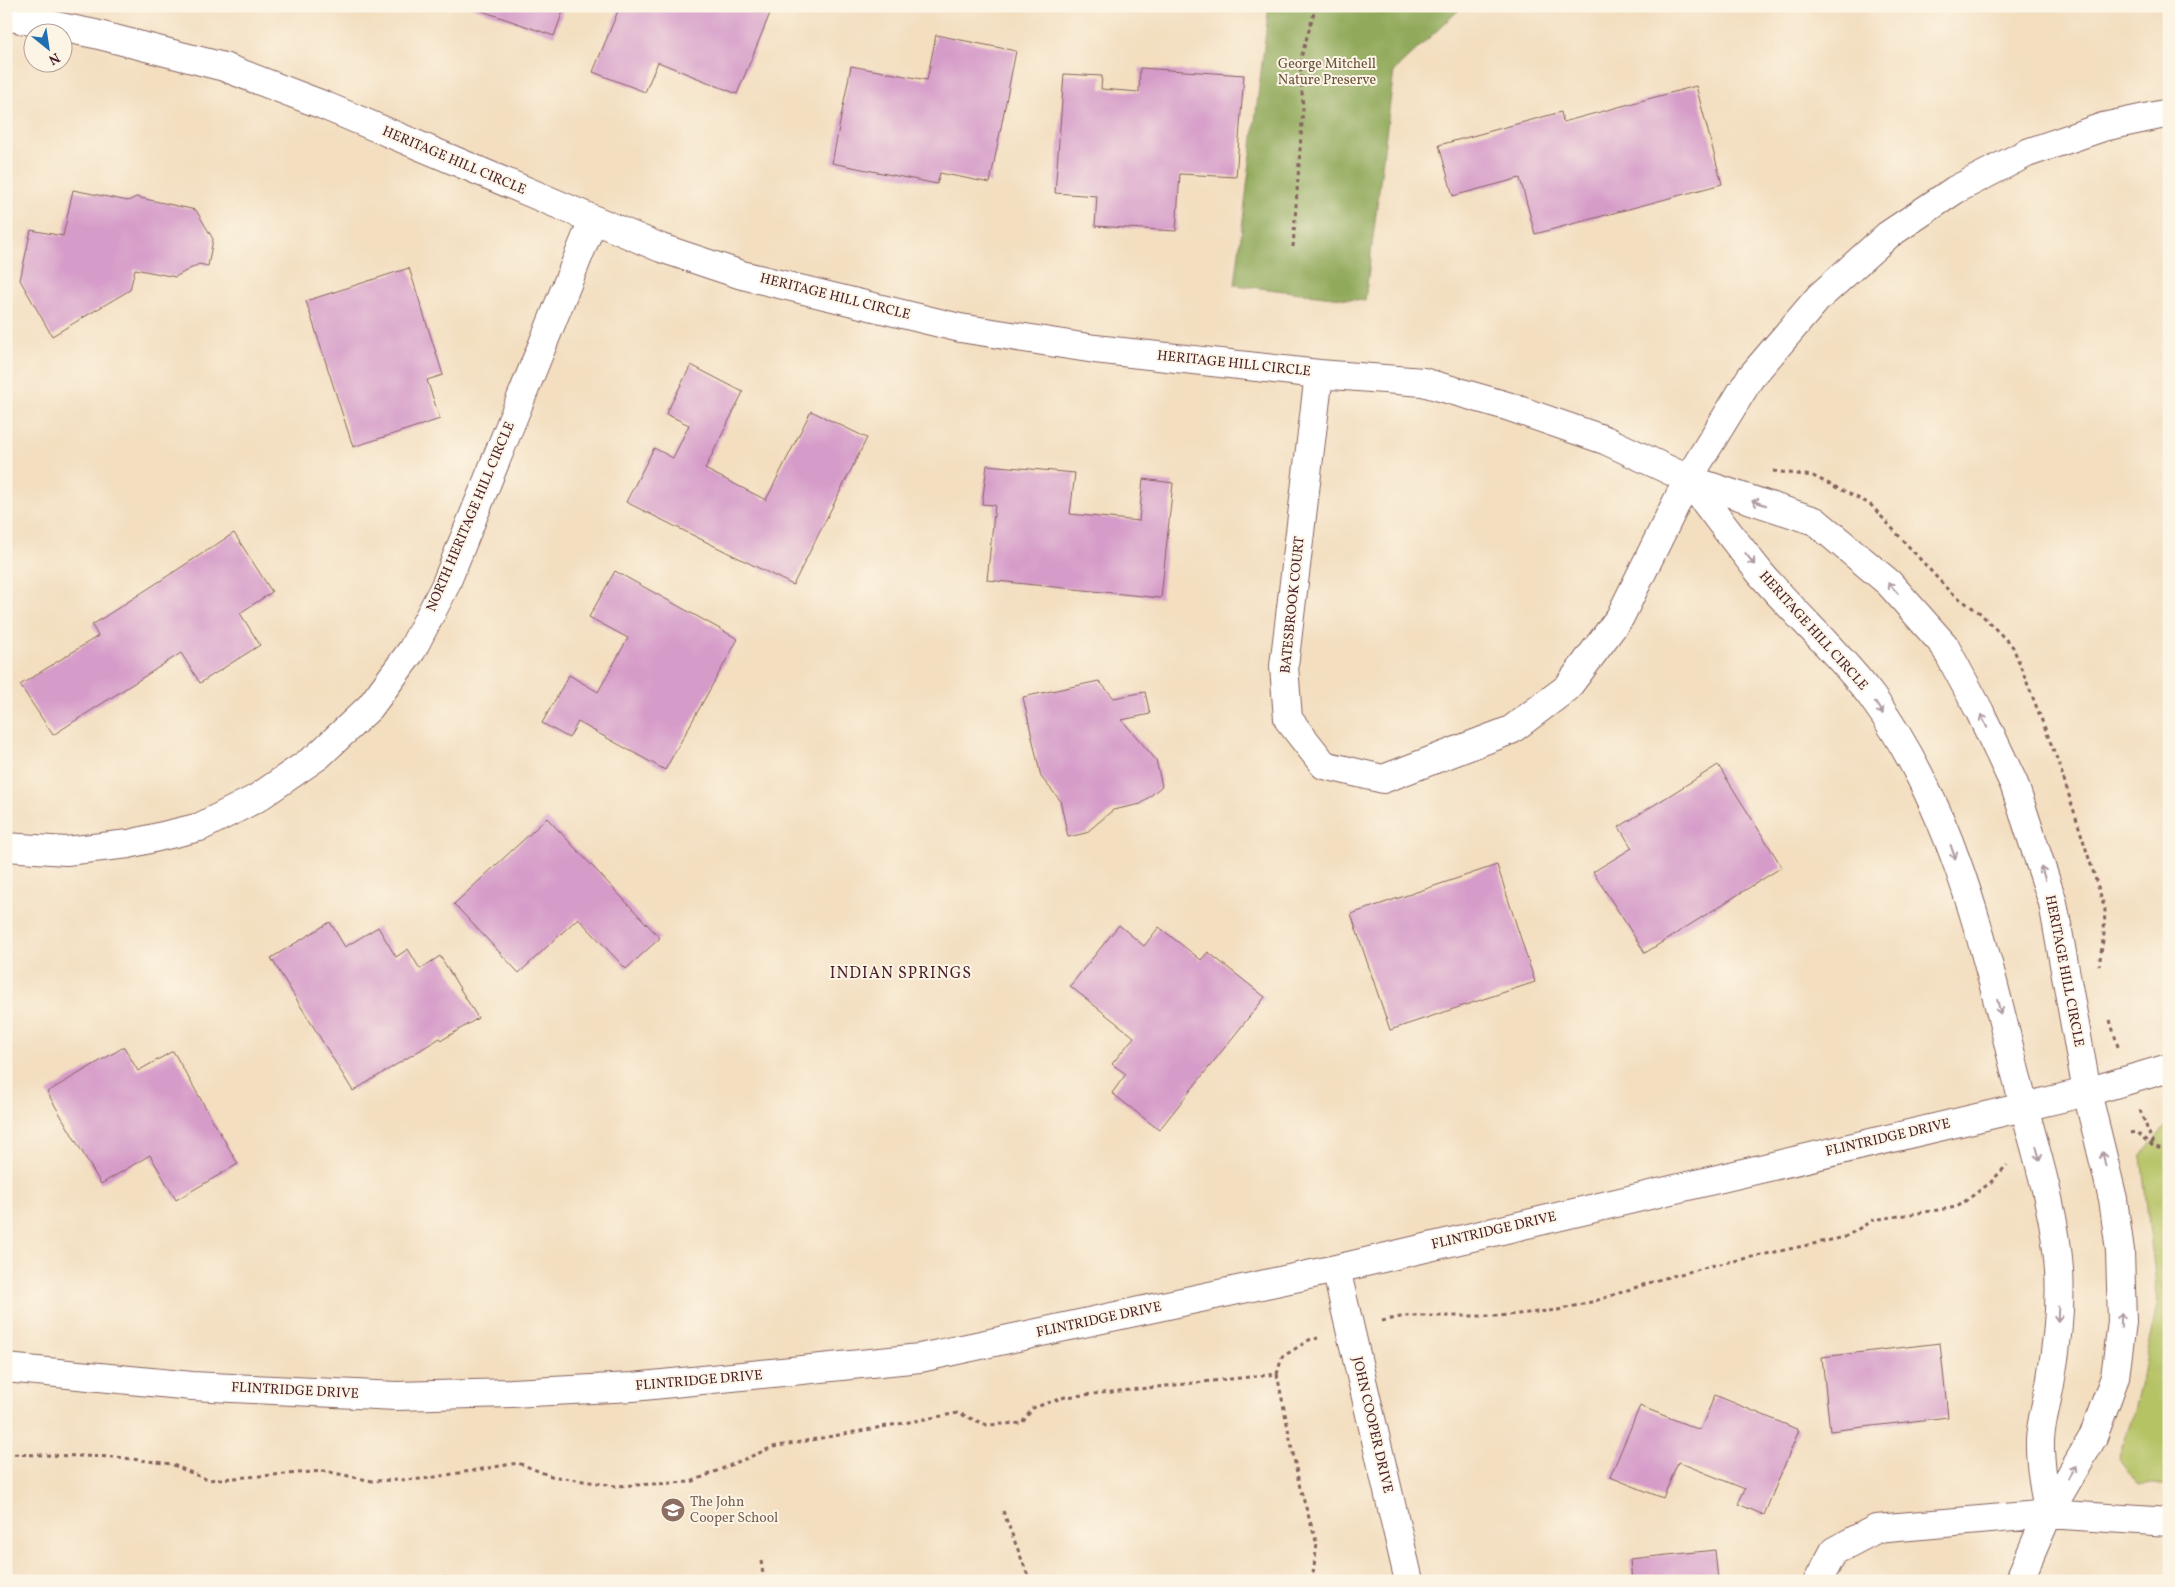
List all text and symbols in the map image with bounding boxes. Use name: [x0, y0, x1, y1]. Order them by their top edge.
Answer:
north arrow: [22, 22, 72, 72]
text: N: [45, 47, 63, 69]
park label: George Mitchell Nature Preserve: [1278, 55, 1377, 90]
street label: HERITAGE HILL CIRCLE: [379, 122, 529, 200]
street label: HERITAGE HILL CIRCLE: [758, 269, 912, 325]
street label: HERITAGE HILL CIRCLE: [1156, 346, 1312, 382]
street label: NORTH HERITAGE HILL CIRCLE: [422, 419, 520, 615]
one-way arrow: [1751, 497, 1767, 507]
street label: BATESBROOK COURT: [1276, 536, 1310, 674]
one-way arrow: [1744, 552, 1755, 565]
street label: HERITAGE HILL CIRCLE: [1754, 567, 1872, 695]
one-way arrow: [1888, 582, 1899, 595]
one-way arrow: [1874, 701, 1884, 715]
one-way arrow: [1979, 714, 1989, 729]
one-way arrow: [1949, 844, 1958, 859]
one-way arrow: [2038, 865, 2047, 881]
street label: HERITAGE HILL CIRCLE: [2040, 893, 2088, 1049]
district label: INDIAN SPRINGS: [830, 963, 972, 985]
one-way arrow: [1995, 999, 2004, 1015]
street label: FLINTRIDGE DRIVE: [1824, 1114, 1952, 1162]
one-way arrow: [2034, 1145, 2043, 1161]
one-way arrow: [2099, 1151, 2109, 1167]
street label: FLINTRIDGE DRIVE: [1430, 1207, 1558, 1255]
street label: FLINTRIDGE DRIVE: [1034, 1297, 1164, 1343]
one-way arrow: [2053, 1305, 2063, 1321]
one-way arrow: [2117, 1312, 2126, 1328]
street label: JOHN COOPER DRIVE: [1347, 1355, 1397, 1495]
street label: FLINTRIDGE DRIVE: [634, 1366, 764, 1396]
street label: FLINTRIDGE DRIVE: [231, 1378, 359, 1404]
one-way arrow: [2068, 1466, 2078, 1480]
place label: The John Cooper School: [690, 1493, 778, 1528]
school or university icon: The John Cooper School: [660, 1497, 686, 1523]

